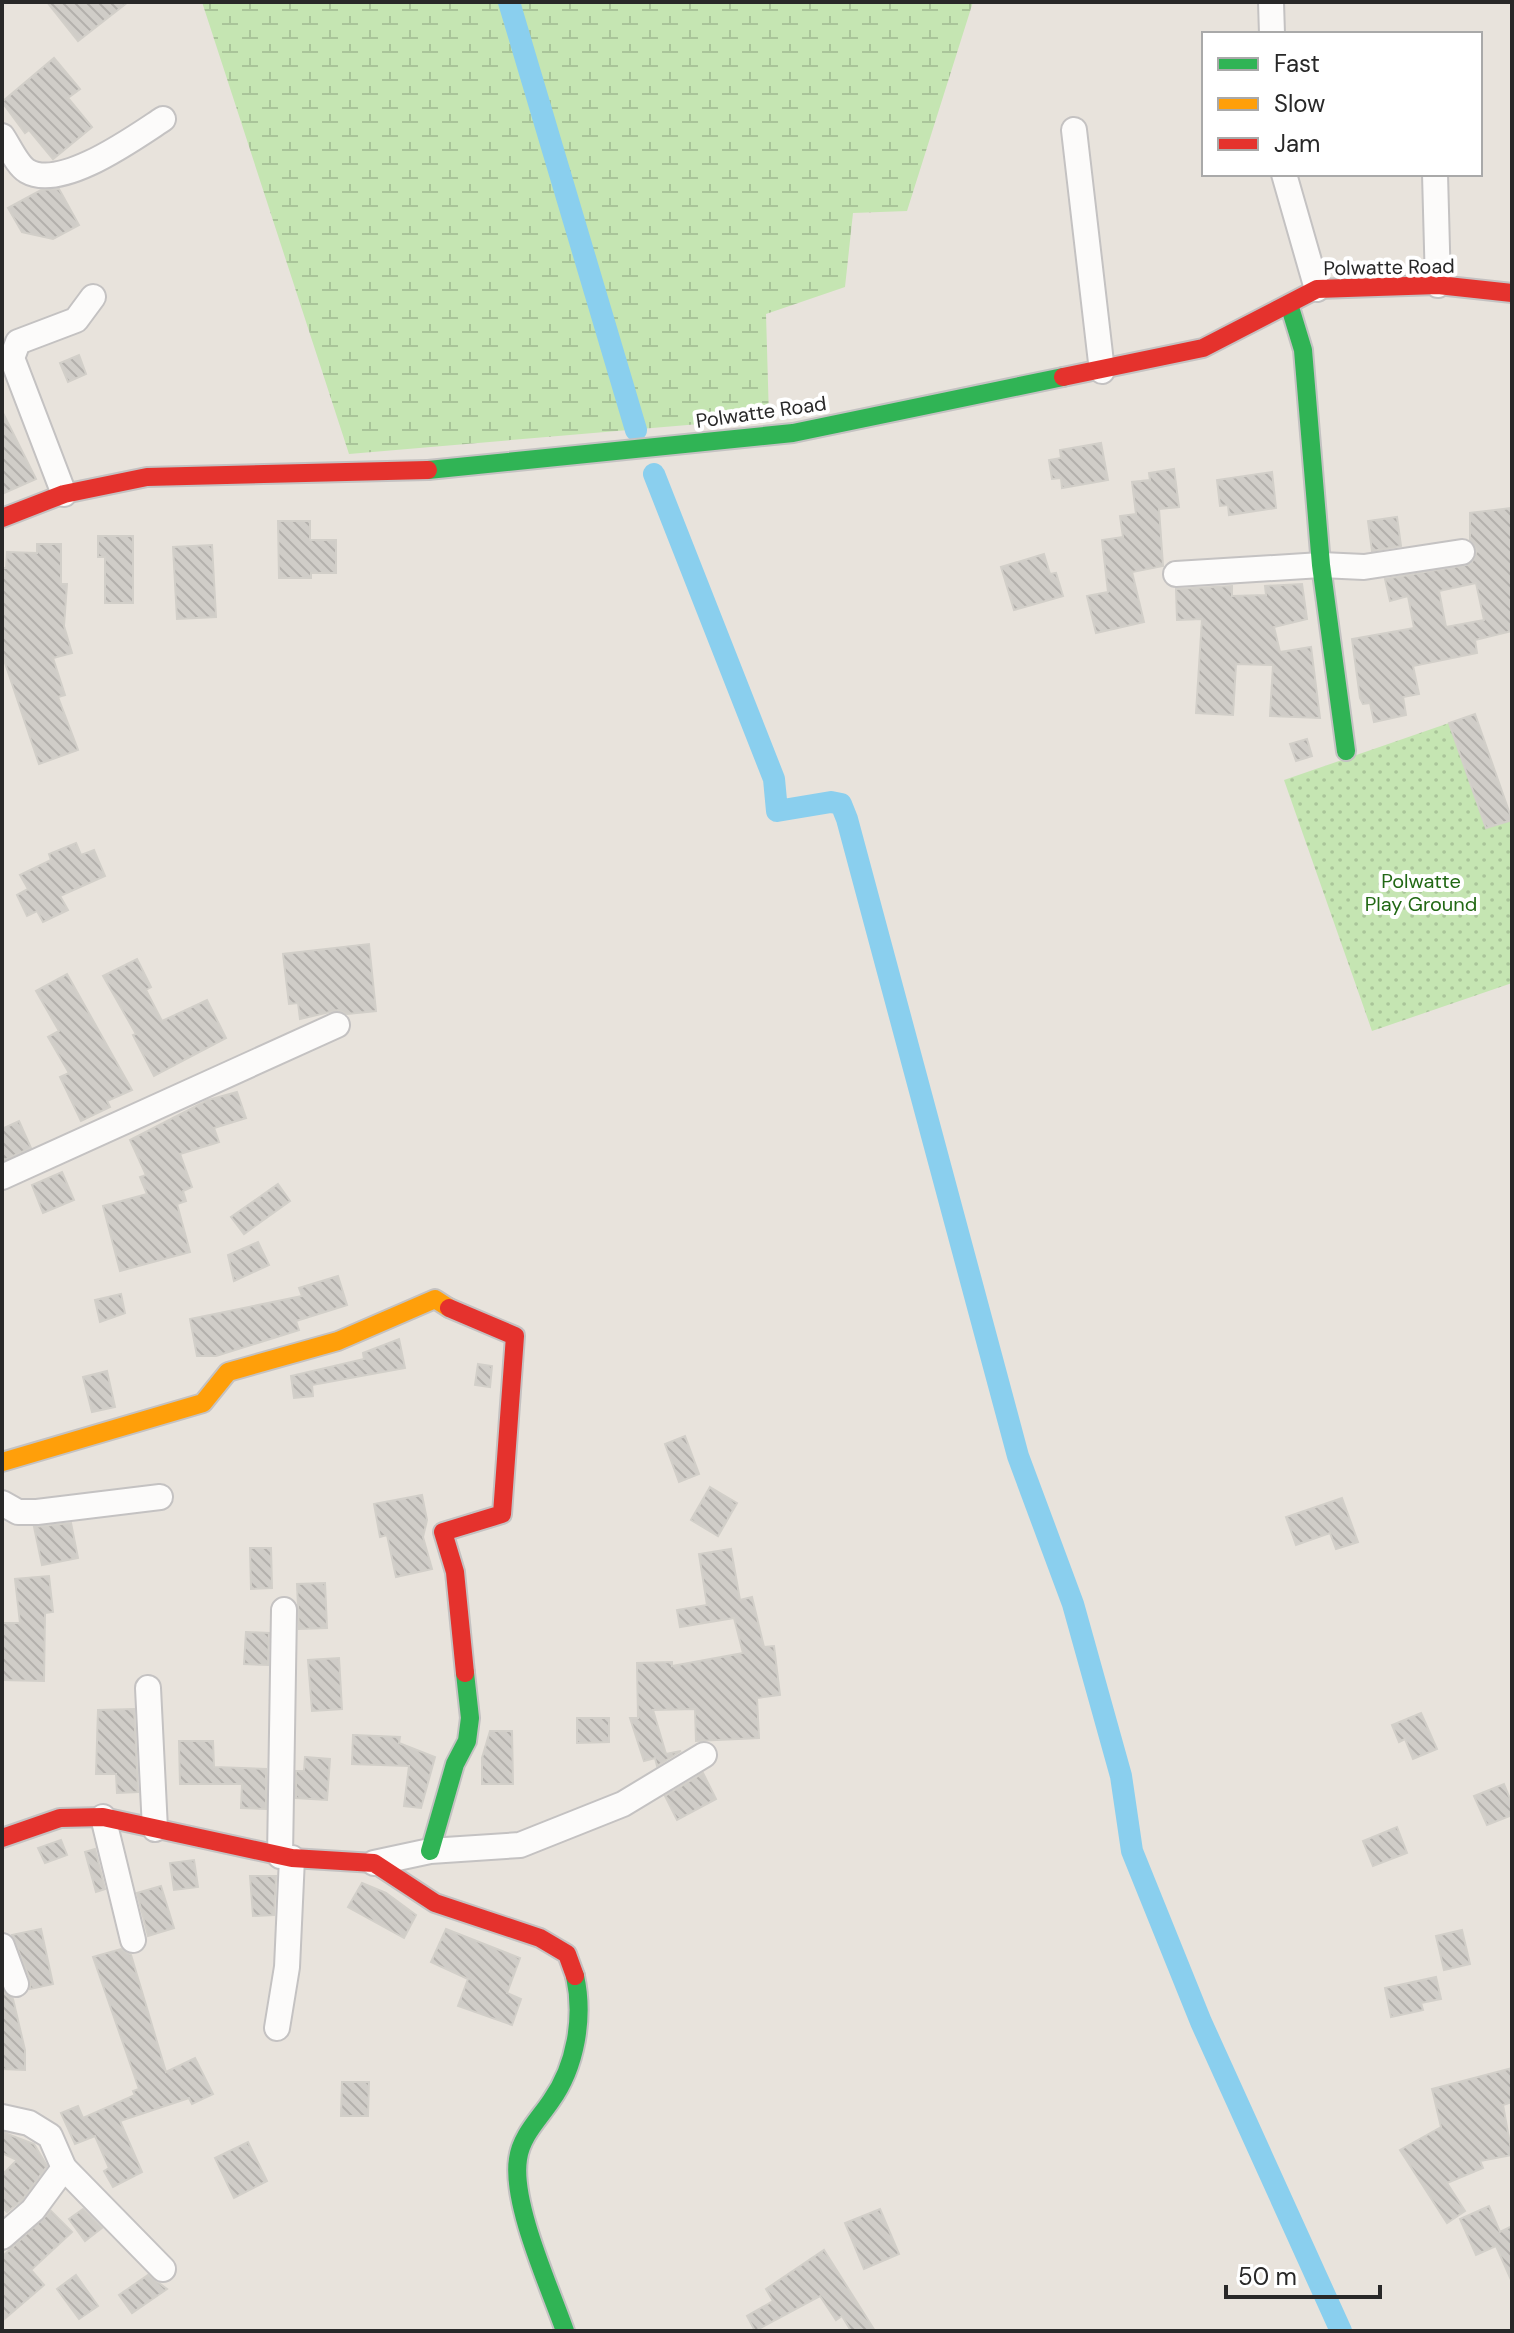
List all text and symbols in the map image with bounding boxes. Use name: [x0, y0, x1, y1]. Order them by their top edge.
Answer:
legend: [1202, 32, 1482, 176]
text: Fast: [1274, 48, 1320, 79]
text: Slow: [1274, 88, 1325, 119]
text: Jam: [1274, 128, 1320, 159]
street label: Polwatte Road: [1323, 253, 1455, 281]
street label: Polwatte Road: [694, 390, 828, 434]
park label: Polwatte Play Ground: [1365, 868, 1477, 917]
scale bar: [1226, 2249, 1380, 2299]
text: 50 m: [1238, 2261, 1297, 2292]

